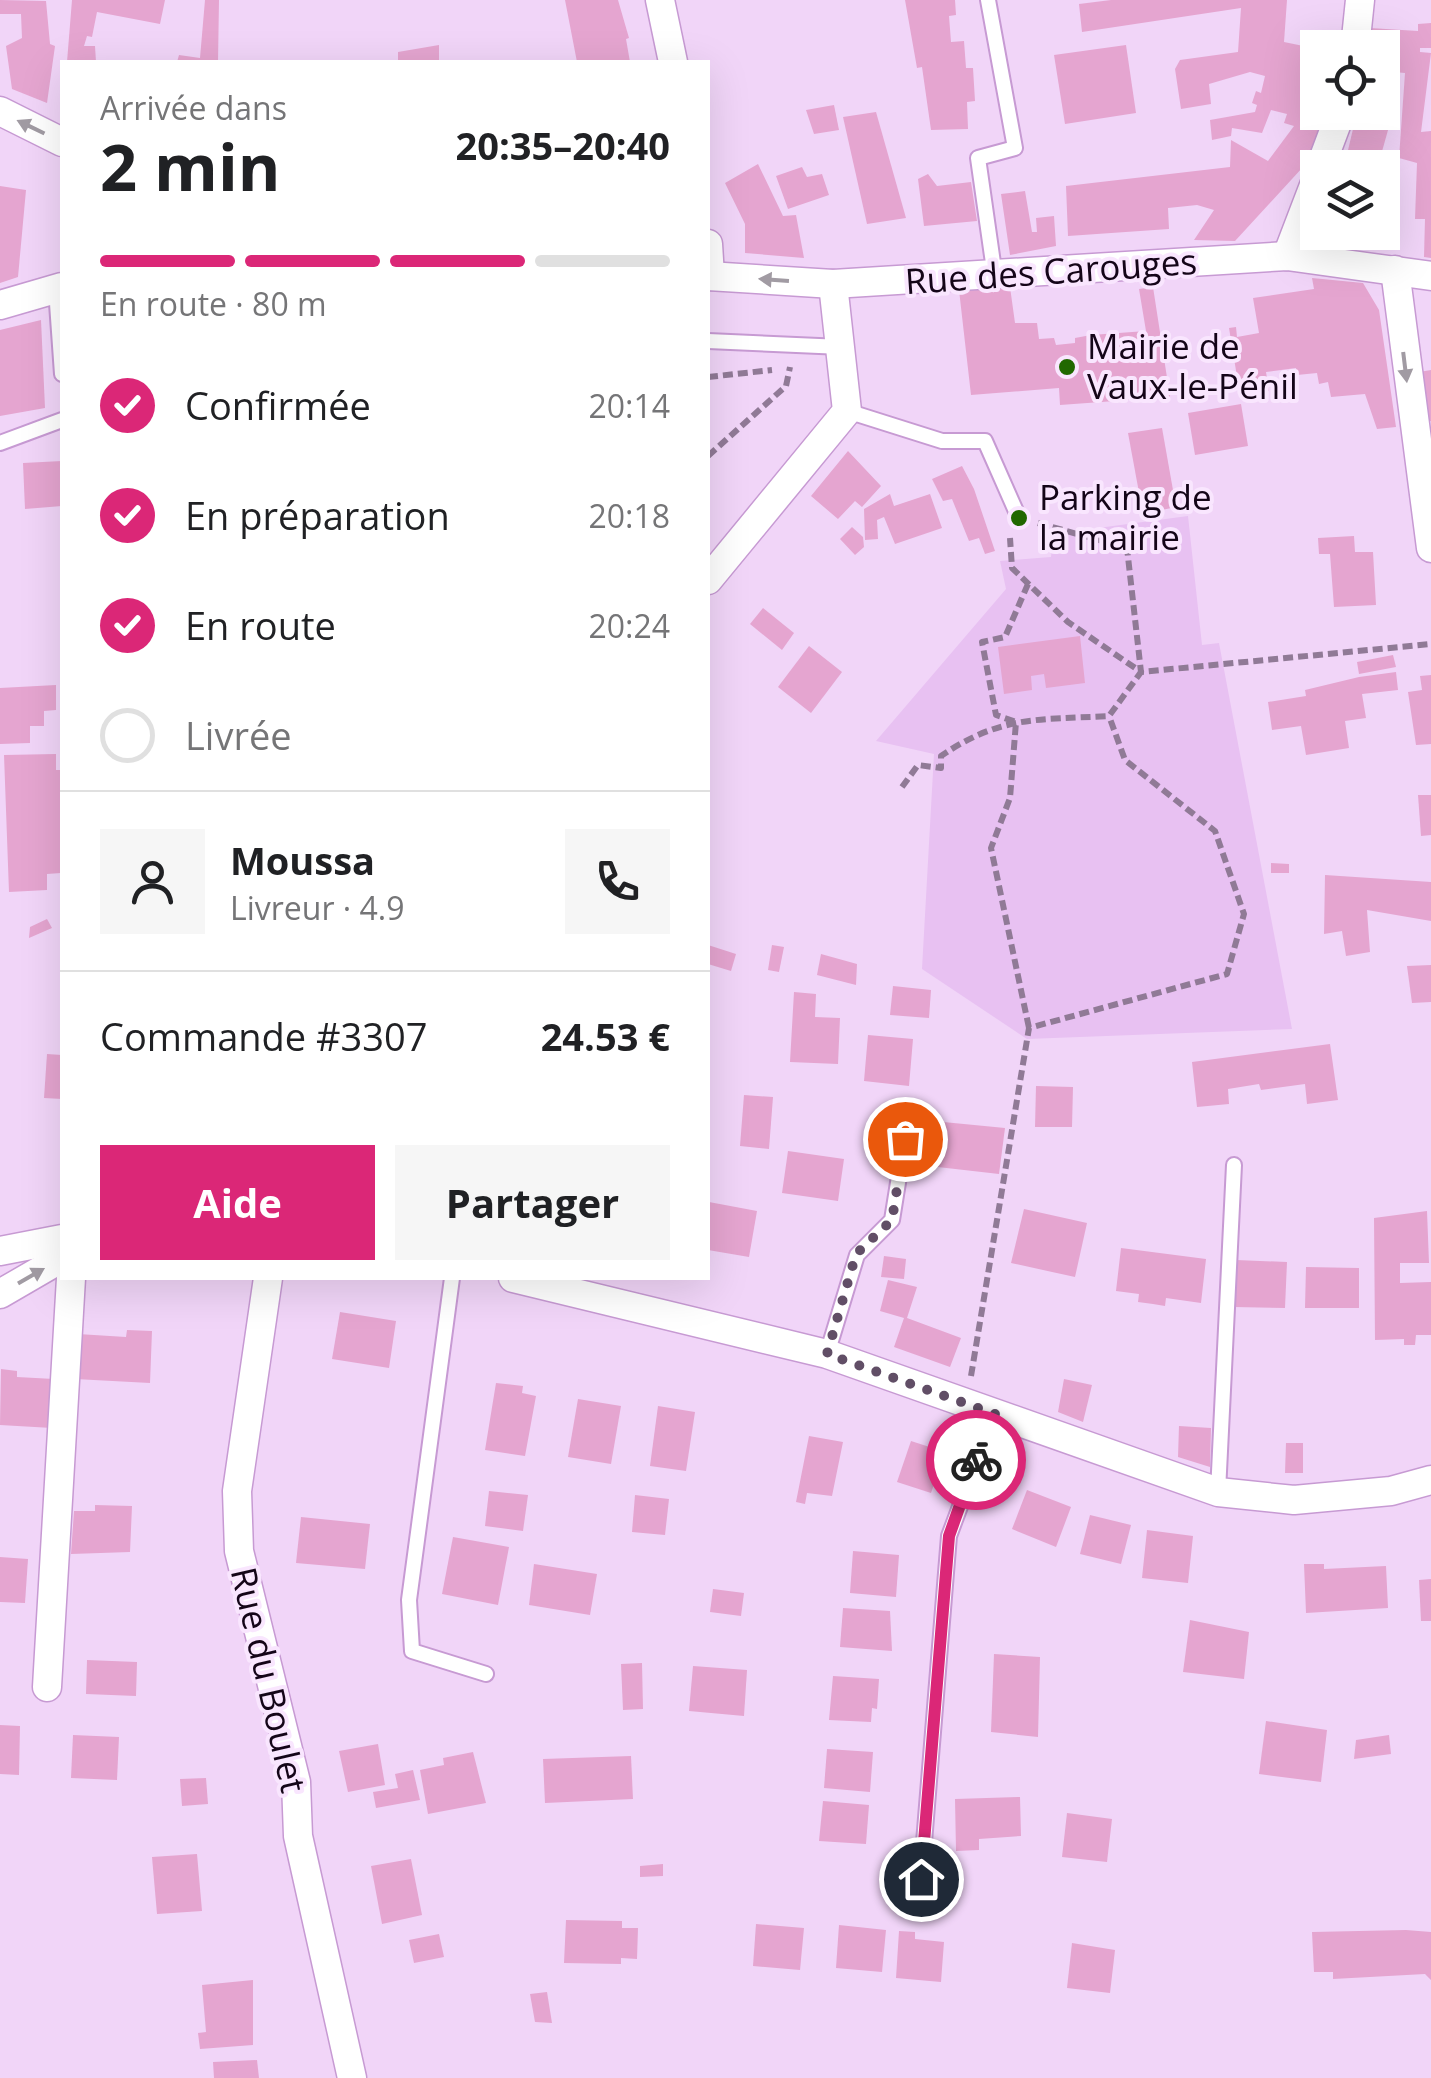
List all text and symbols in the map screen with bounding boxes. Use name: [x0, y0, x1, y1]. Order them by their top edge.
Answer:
map controls: [1300, 30, 1400, 250]
button: locate: [1300, 30, 1400, 130]
text: Arrivée dans: [100, 86, 287, 129]
one-way arrow: [17, 118, 46, 135]
text: 20:35–20:40: [456, 119, 670, 171]
text: 2 min: [100, 122, 280, 210]
button: layers: [1300, 150, 1400, 250]
street label: Rue des Carouges: [903, 237, 1198, 304]
one-way arrow: [757, 272, 789, 288]
text: En route · 80 m: [100, 282, 327, 325]
place label: Mairie de Vaux-le-Pénil: [1087, 322, 1298, 409]
one-way arrow: [1397, 351, 1413, 383]
marker: Mairie de Vaux-le-Pénil: [1056, 356, 1078, 378]
icon: check: [100, 378, 155, 433]
text: Confirmée: [185, 379, 371, 431]
text: 20:14: [588, 384, 670, 427]
place label: Parking de la mairie: [1039, 473, 1212, 560]
icon: check: [100, 488, 155, 543]
text: En préparation: [185, 489, 450, 541]
text: 20:18: [588, 494, 670, 537]
marker: Parking de la mairie: [1008, 507, 1030, 529]
icon: check: [100, 598, 155, 653]
text: En route: [185, 599, 336, 651]
text: 20:24: [588, 604, 670, 647]
text: Livrée: [185, 709, 292, 761]
button: person: [100, 829, 205, 934]
button: phone: [565, 829, 670, 934]
text: Moussa: [230, 834, 375, 886]
text: Livreur · 4.9: [230, 886, 405, 929]
text: Commande #3307: [100, 1010, 428, 1062]
text: 24.53 €: [541, 1010, 670, 1062]
pin: [863, 1097, 948, 1182]
icon: bag: [878, 1112, 933, 1167]
button: Aide: [100, 1145, 375, 1260]
button: Partager: [395, 1145, 670, 1260]
one-way arrow: [17, 1268, 45, 1285]
courier: [926, 1410, 1026, 1510]
icon: bike: [949, 1433, 1004, 1488]
street label: Rue du Boulet: [221, 1562, 318, 1797]
pin: [879, 1837, 964, 1922]
icon: home: [894, 1852, 949, 1907]

